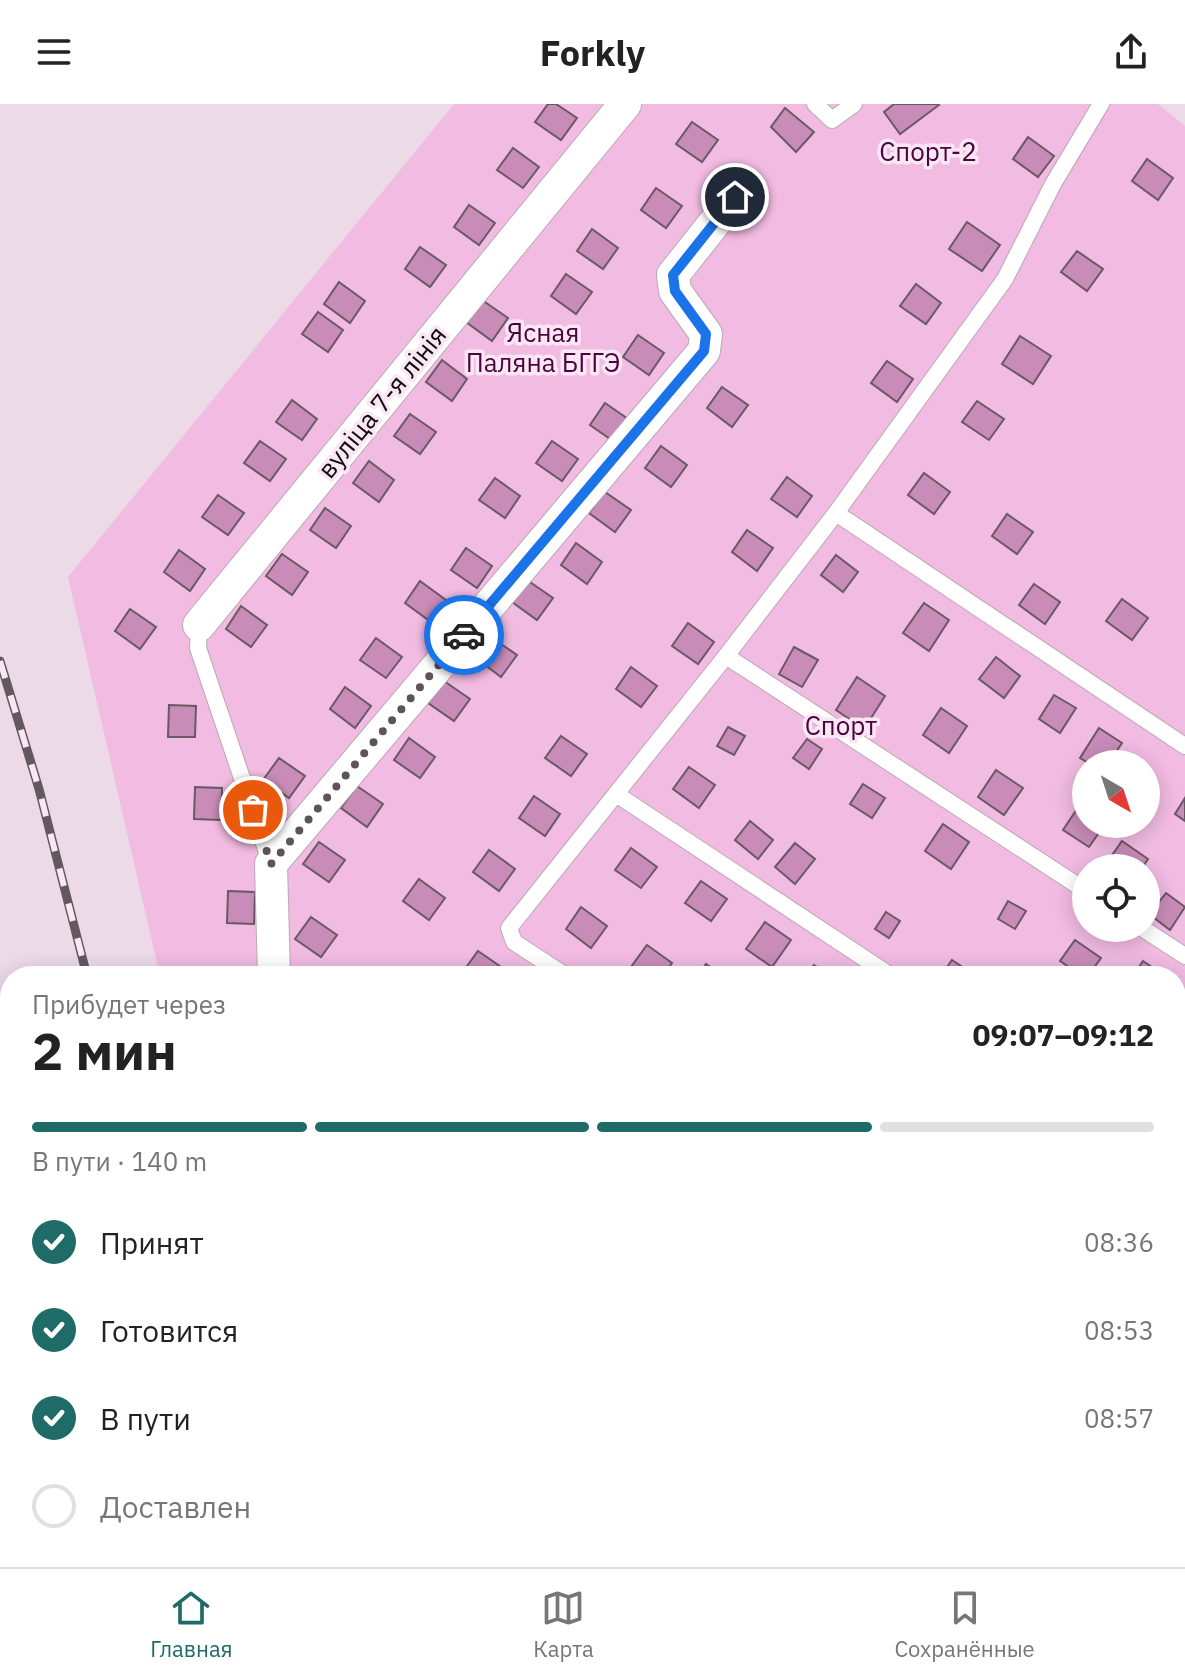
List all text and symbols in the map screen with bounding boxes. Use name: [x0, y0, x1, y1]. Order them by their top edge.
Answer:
text: Forkly: [540, 29, 645, 76]
icon: menu: [32, 30, 76, 74]
icon: share: [1109, 30, 1153, 74]
park label: Спорт-2: [879, 134, 977, 168]
pin: [701, 163, 769, 231]
icon: home: [713, 175, 757, 219]
park label: Ясная Паляна БГГЭ: [466, 315, 620, 379]
street label: вуліца 7-я лінія: [309, 318, 453, 485]
courier: [424, 595, 504, 675]
icon: car: [442, 613, 486, 657]
park label: Спорт: [805, 708, 877, 742]
north arrow: [1072, 750, 1160, 838]
map controls: [1072, 750, 1160, 942]
pin: [219, 776, 287, 844]
icon: bag: [231, 788, 275, 832]
button: locate: [1072, 854, 1160, 942]
text: Прибудет через: [32, 987, 226, 1021]
text: 09:07–09:12: [973, 1015, 1154, 1054]
text: 2 мин: [32, 1017, 177, 1084]
text: В пути · 140 m: [32, 1144, 207, 1178]
icon: check: [32, 1220, 76, 1264]
text: Принят: [100, 1223, 204, 1262]
text: 08:36: [1084, 1225, 1154, 1259]
icon: check: [32, 1308, 76, 1352]
text: Готовится: [100, 1311, 238, 1350]
text: 08:53: [1084, 1313, 1154, 1347]
icon: check: [32, 1396, 76, 1440]
text: В пути: [100, 1399, 191, 1438]
text: 08:57: [1084, 1401, 1154, 1435]
text: Доставлен: [100, 1487, 251, 1526]
tab: Главная: [150, 1586, 233, 1663]
tab: Карта: [533, 1586, 594, 1663]
tab: Сохранённые: [894, 1586, 1035, 1663]

